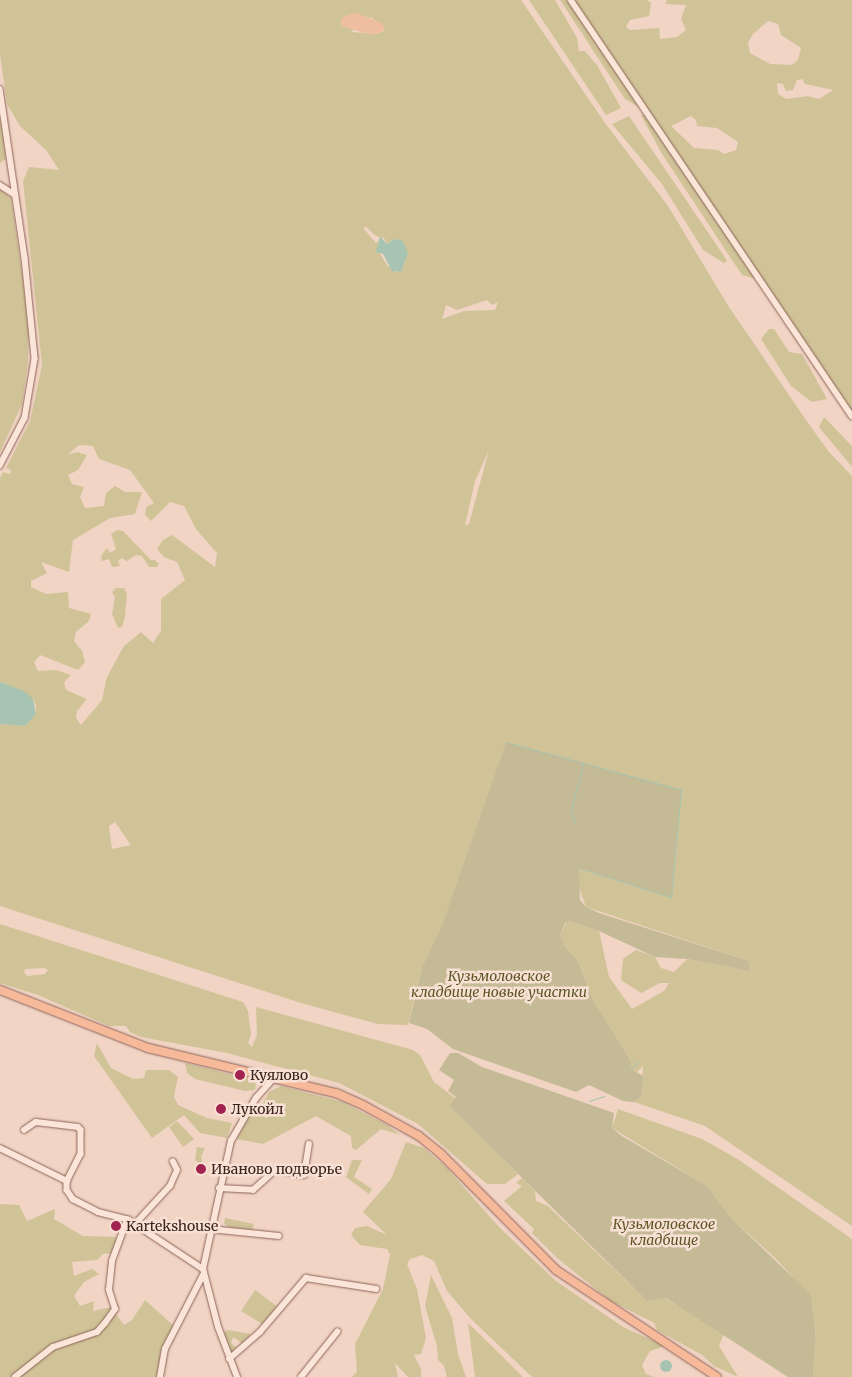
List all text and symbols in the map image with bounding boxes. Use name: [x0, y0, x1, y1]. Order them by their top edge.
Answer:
park label: Кузьмоловское кладбище новые участки: [411, 968, 587, 1000]
place label: Куялово: [250, 1067, 308, 1083]
marker: Куялово: [234, 1069, 246, 1081]
place label: Лукойл: [231, 1101, 284, 1117]
marker: Лукойл: [215, 1103, 227, 1115]
place label: Иваново подворье: [211, 1161, 342, 1177]
marker: Иваново подворье: [195, 1163, 207, 1175]
park label: Кузьмоловское кладбище: [613, 1216, 715, 1248]
place label: Kartekshouse: [126, 1218, 218, 1234]
marker: Kartekshouse: [110, 1220, 122, 1232]

